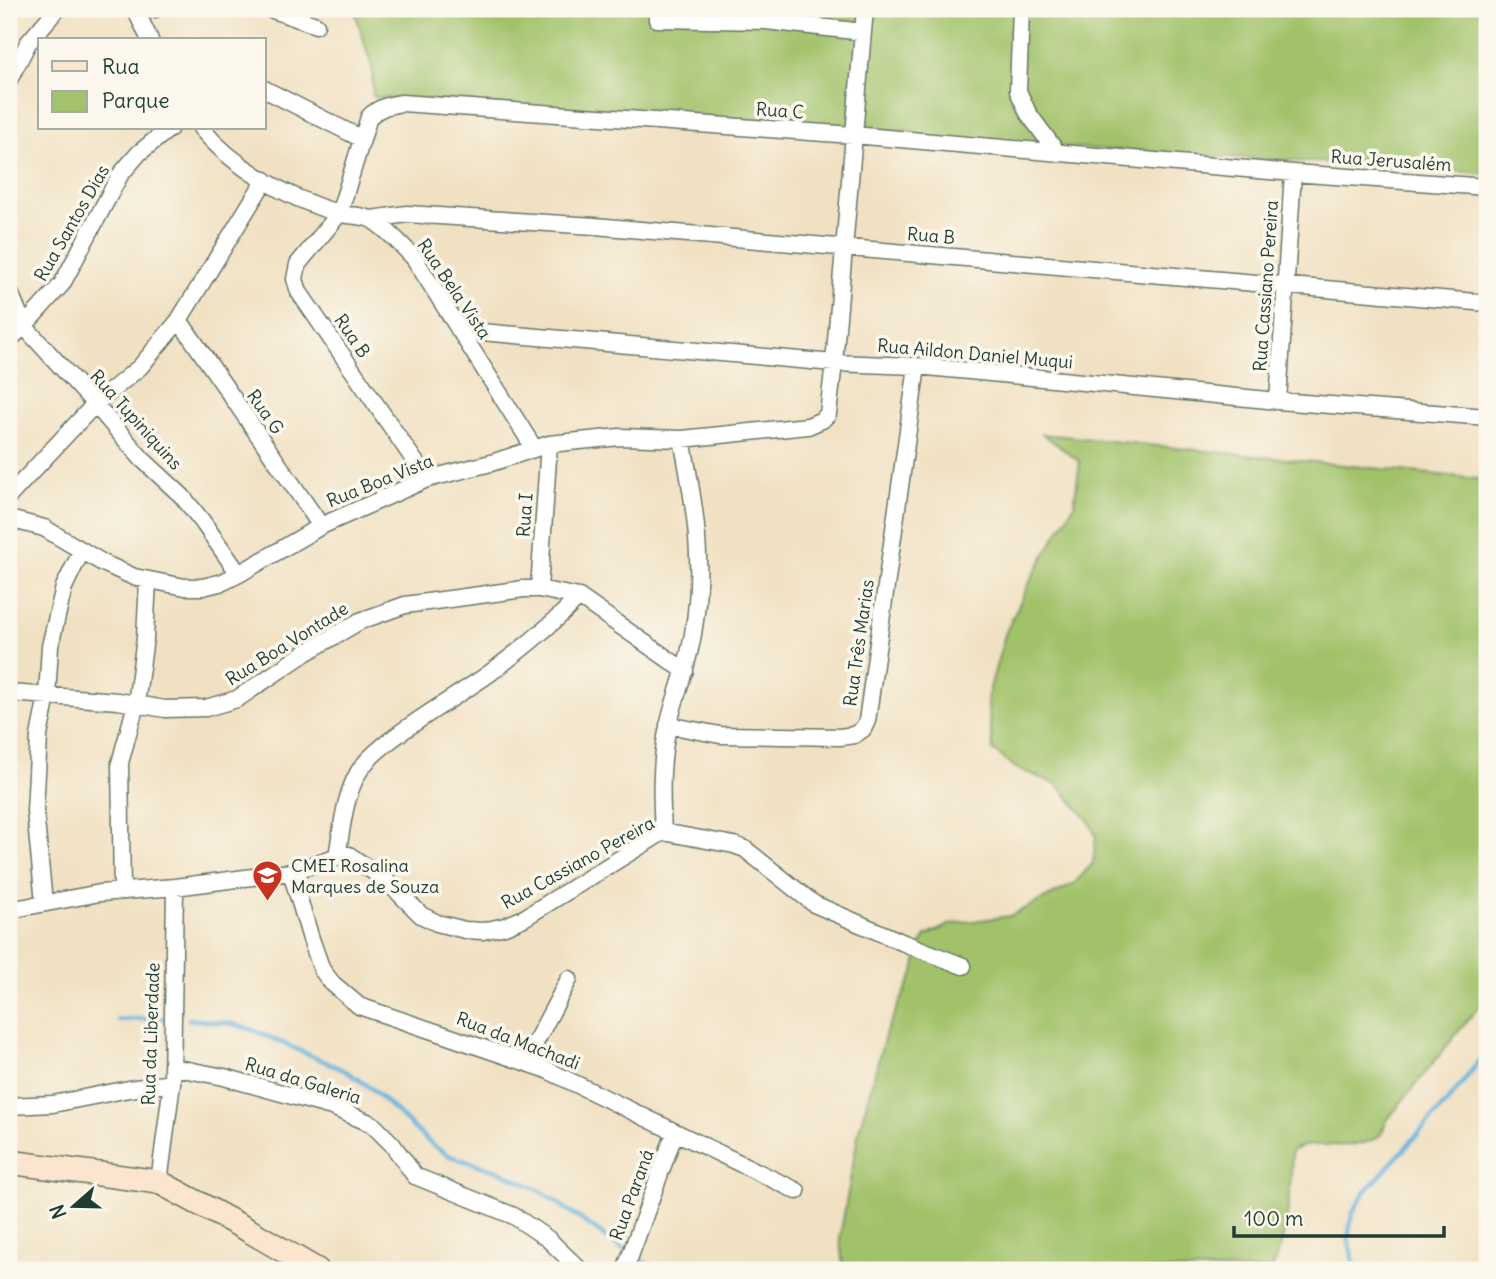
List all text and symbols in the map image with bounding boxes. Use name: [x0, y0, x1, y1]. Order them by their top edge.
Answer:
legend: [38, 38, 266, 130]
text: Rua: [102, 53, 139, 80]
text: Parque: [102, 87, 170, 114]
street label: Rua C: [755, 97, 805, 124]
street label: Rua Jerusalém: [1330, 145, 1452, 176]
street label: Rua Santos Dias: [29, 160, 114, 285]
street label: Rua Cassiano Pereira: [1248, 200, 1283, 372]
street label: Rua B: [906, 222, 956, 249]
street label: Rua Bela Vista: [412, 234, 496, 343]
street label: Rua B: [329, 309, 375, 362]
street label: Rua Aildon Daniel Muqui: [876, 333, 1074, 374]
street label: Rua Tupiniquins: [85, 365, 187, 475]
street label: Rua G: [242, 385, 289, 439]
street label: Rua Boa Vista: [323, 449, 436, 512]
street label: Rua I: [511, 492, 538, 538]
street label: Rua Três Marias: [838, 578, 879, 708]
street label: Rua Boa Vontade: [221, 597, 352, 690]
street label: Rua Cassiano Pereira: [497, 811, 658, 914]
place label: CMEI Rosalina Marques de Souza: [291, 854, 439, 898]
school or university icon: CMEI Rosalina Marques de Souza: [251, 859, 285, 903]
street label: Rua da Liberdade: [137, 962, 164, 1106]
street label: Rua da Machadi: [453, 1006, 583, 1075]
street label: Rua da Galeria: [242, 1052, 364, 1109]
street label: Rua Paraná: [604, 1146, 659, 1243]
north arrow: [38, 1170, 108, 1240]
scale bar: [1234, 1195, 1444, 1239]
text: N: [45, 1202, 72, 1222]
text: 100 m: [1244, 1205, 1303, 1232]

